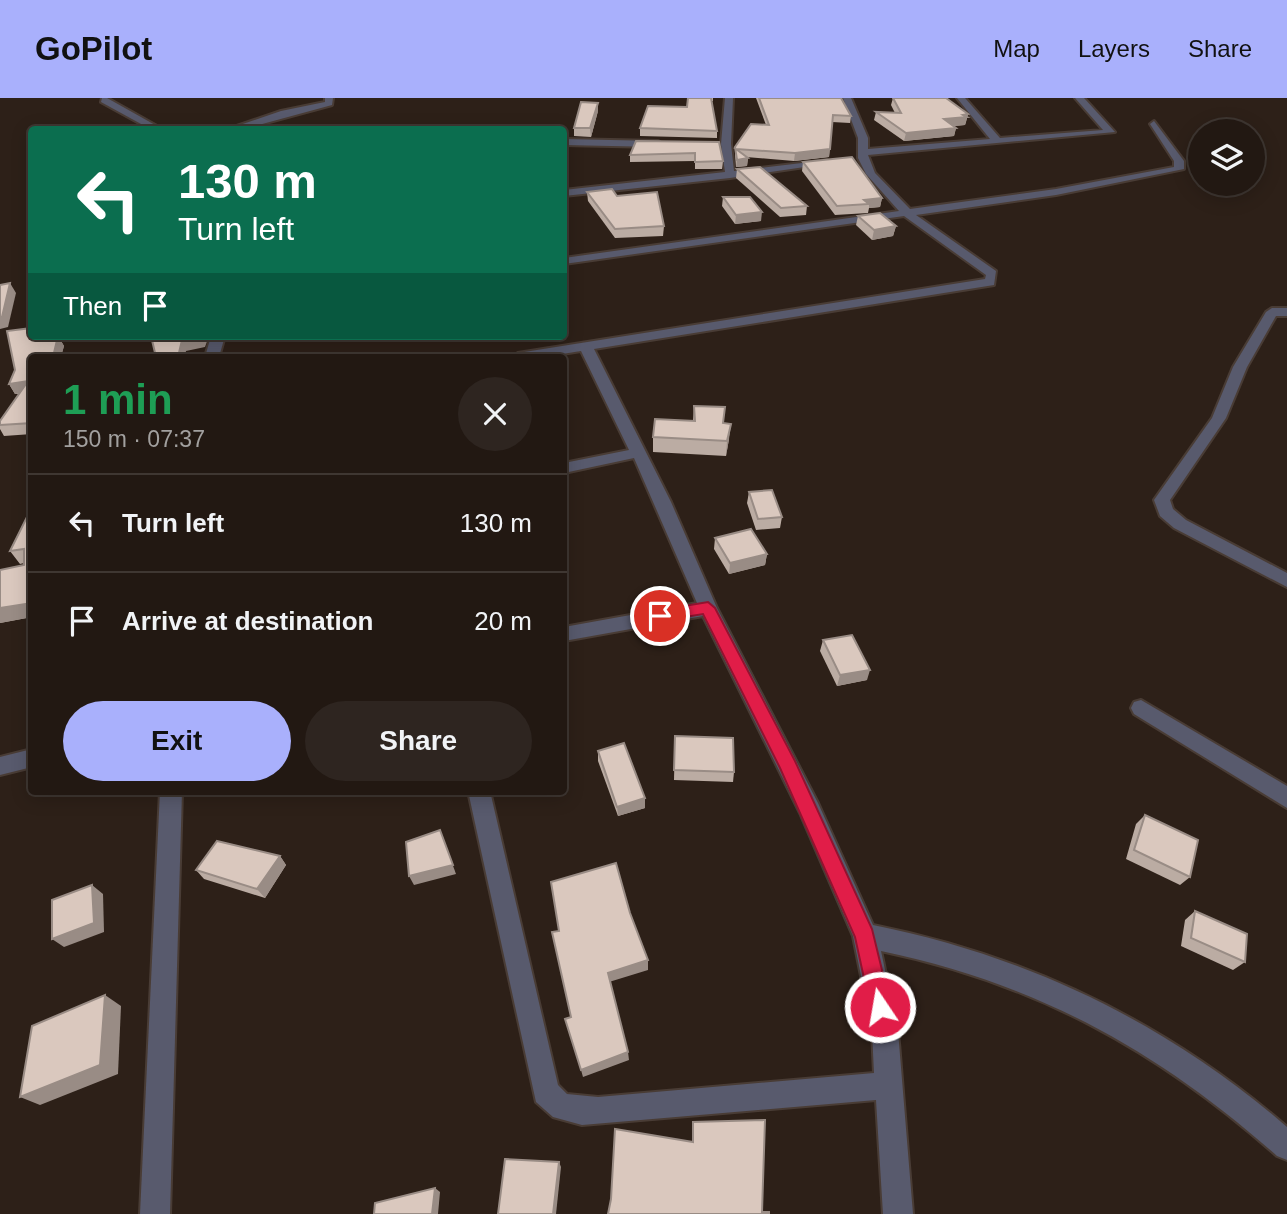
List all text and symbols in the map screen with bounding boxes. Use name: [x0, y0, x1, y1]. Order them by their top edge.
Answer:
text: GoPilot: [35, 30, 152, 67]
text: Map: [993, 35, 1040, 62]
text: Layers: [1078, 35, 1150, 62]
text: Share: [1188, 35, 1252, 62]
map controls: [1188, 119, 1265, 196]
button: layers: [1188, 119, 1265, 196]
icon: left: [63, 154, 154, 245]
text: 130 m: [178, 154, 317, 208]
text: Turn left: [178, 211, 294, 247]
icon: arrive: [136, 287, 174, 325]
text: Then: [63, 291, 122, 321]
text: 1 min: [63, 376, 173, 423]
button: close: [458, 377, 532, 451]
text: 150 m · 07:37: [63, 426, 205, 452]
icon: left: [63, 504, 101, 542]
text: Turn left: [122, 508, 224, 538]
text: 130 m: [460, 508, 532, 538]
pin: [630, 586, 690, 646]
icon: arrive: [641, 597, 679, 635]
icon: arrive: [63, 602, 101, 640]
text: Arrive at destination: [122, 606, 373, 636]
text: 20 m: [474, 606, 532, 636]
button: Exit: [63, 701, 291, 781]
button: Share: [305, 701, 532, 781]
position arrow: [843, 970, 917, 1044]

